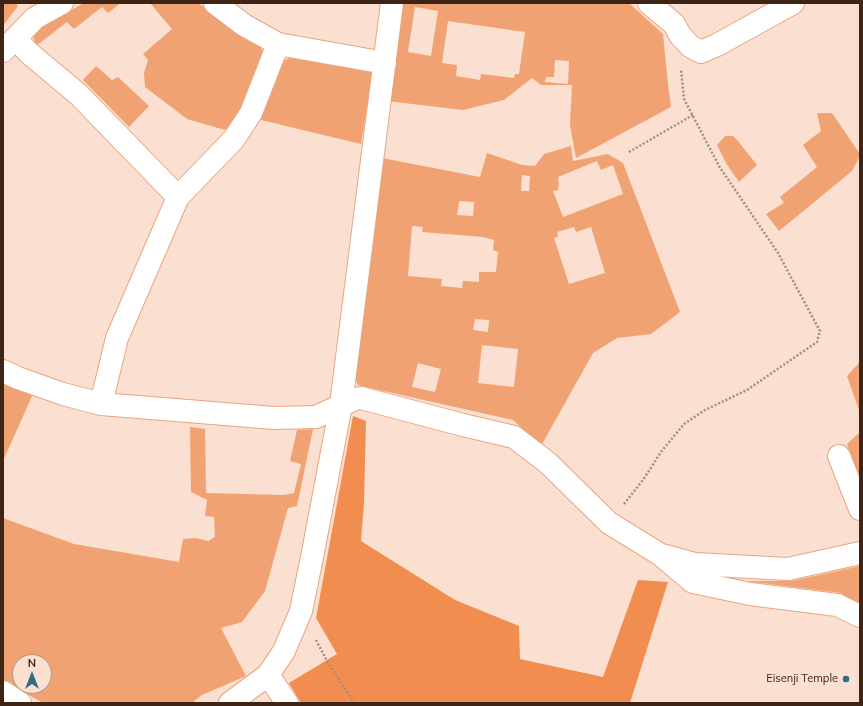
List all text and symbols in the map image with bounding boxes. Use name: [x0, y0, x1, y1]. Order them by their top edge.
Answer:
north arrow: [12, 654, 52, 694]
text: N: [28, 656, 36, 670]
place label: Eisenji Temple: [766, 672, 838, 686]
marker: Eisenji Temple: [841, 674, 851, 684]

